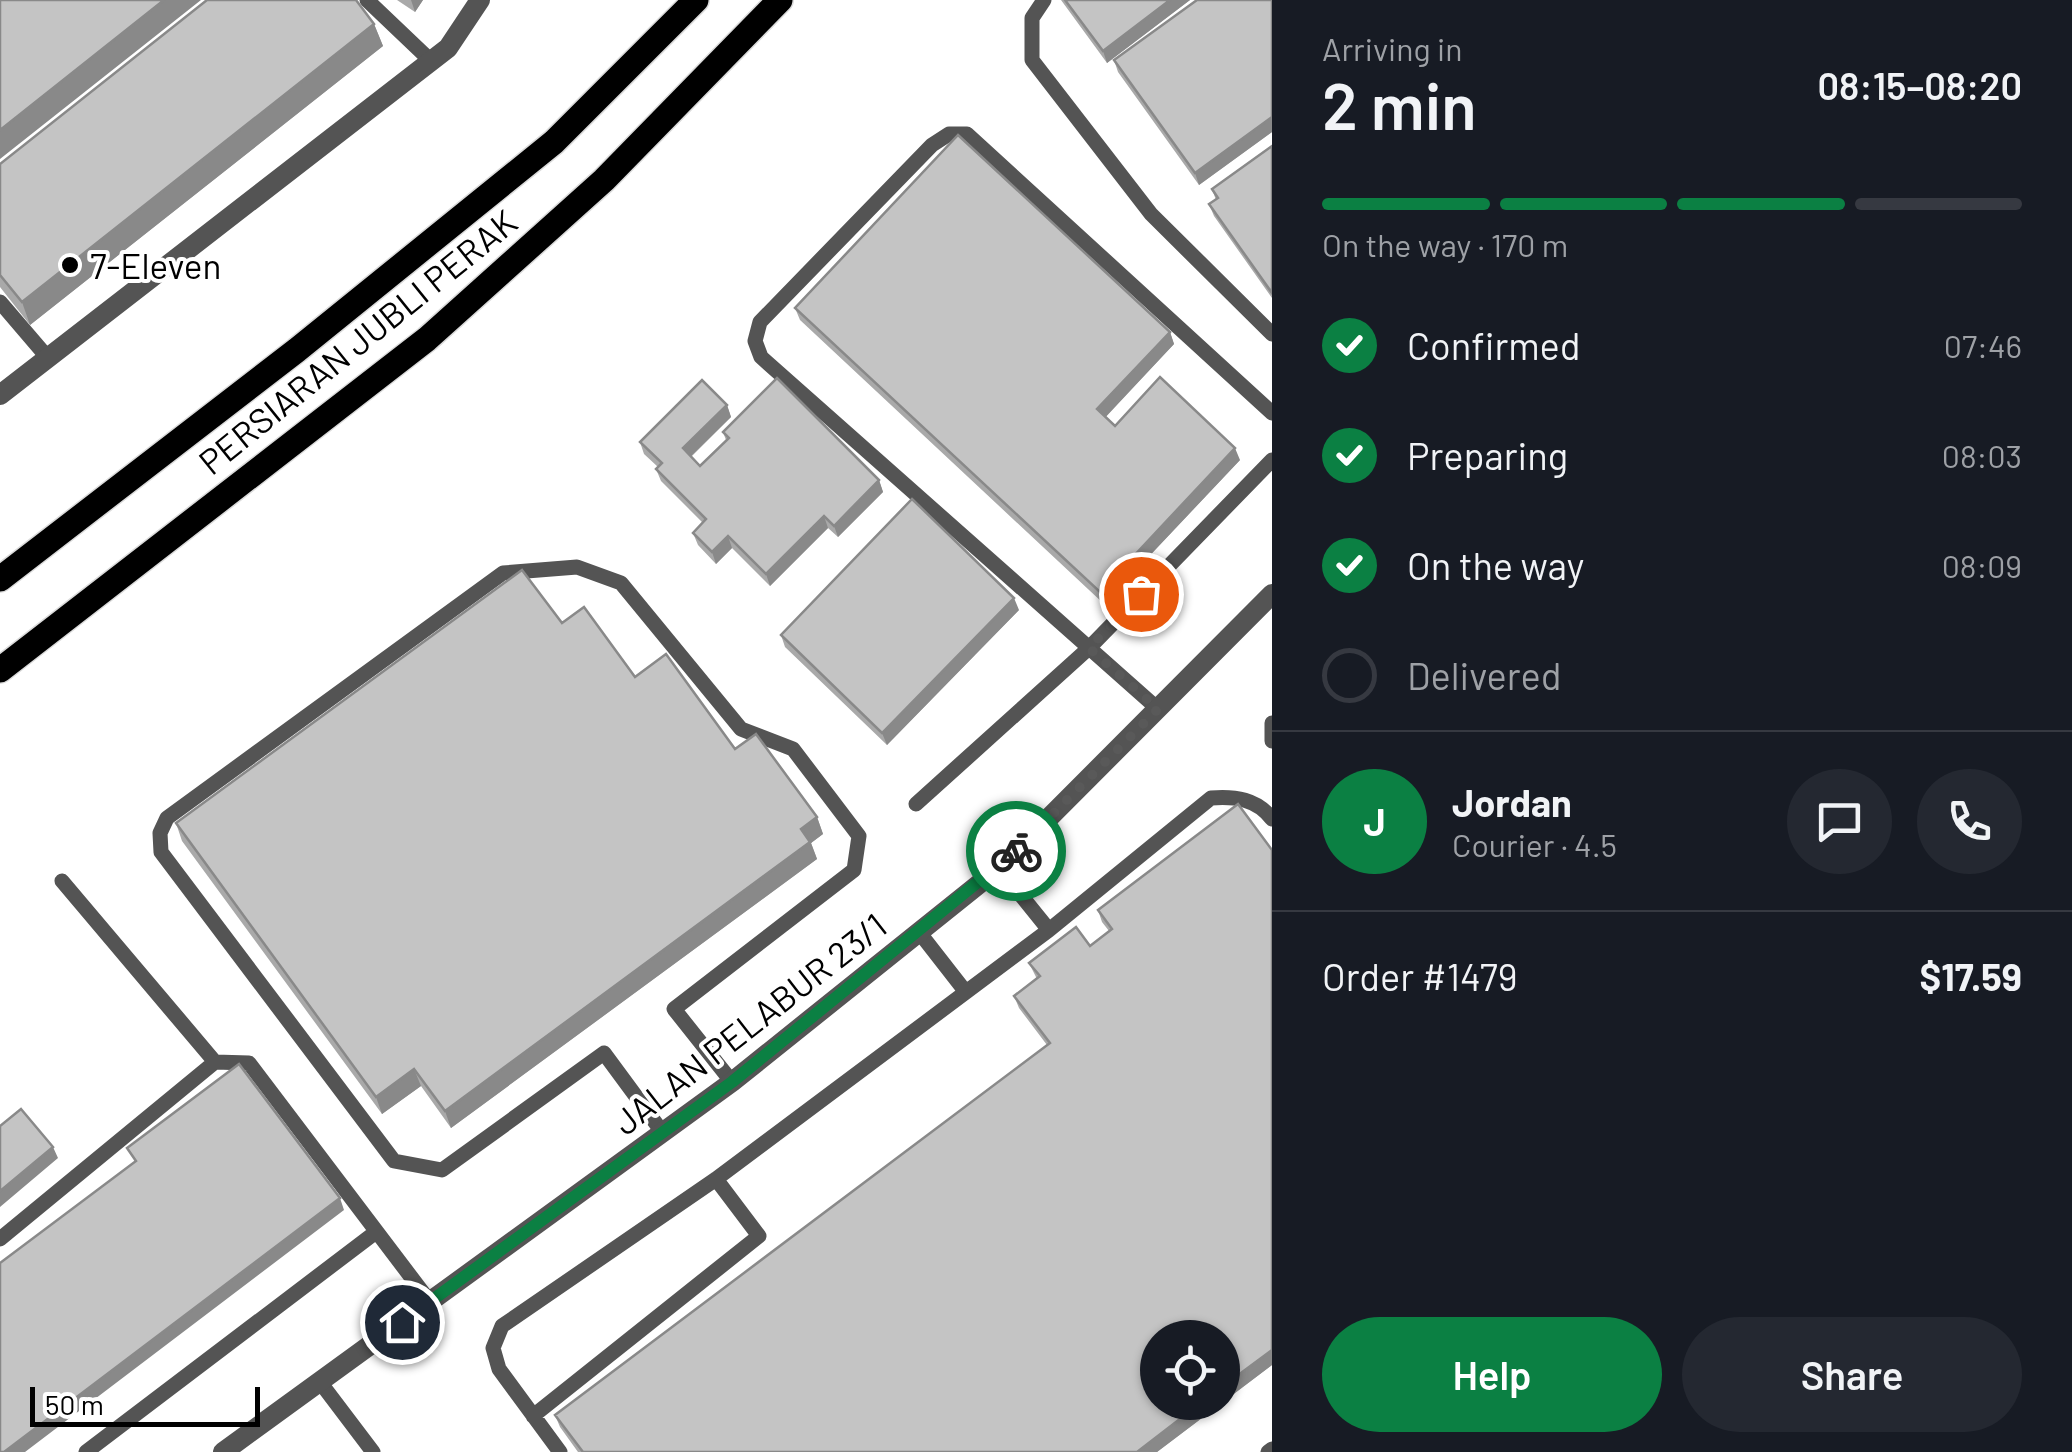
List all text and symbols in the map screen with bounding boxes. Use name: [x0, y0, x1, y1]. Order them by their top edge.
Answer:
text: Arriving in: [1322, 29, 1462, 67]
text: 08:15–08:20: [1818, 62, 2022, 108]
text: 2 min: [1322, 65, 1477, 143]
street label: PERSIARAN JUBLI PERAK: [190, 200, 524, 482]
text: On the way · 170 m: [1322, 225, 1568, 263]
place label: 7-Eleven: [90, 244, 221, 286]
marker: 7-Eleven: [59, 254, 81, 276]
icon: check: [1322, 318, 1377, 373]
text: Confirmed: [1407, 322, 1580, 368]
text: 07:46: [1944, 326, 2022, 364]
icon: check: [1322, 428, 1377, 483]
text: Preparing: [1407, 432, 1568, 478]
text: 08:03: [1942, 436, 2022, 474]
icon: check: [1322, 538, 1377, 593]
text: On the way: [1407, 542, 1584, 588]
text: 08:09: [1942, 546, 2022, 584]
pin: [1099, 552, 1184, 637]
icon: bag: [1114, 567, 1169, 622]
text: Delivered: [1407, 652, 1561, 698]
button: chat: [1787, 769, 1892, 874]
button: phone: [1917, 769, 2022, 874]
text: Jordan: [1452, 779, 1572, 825]
text: J: [1363, 798, 1386, 844]
courier: [966, 801, 1066, 901]
icon: bike: [989, 824, 1044, 879]
text: Courier · 4.5: [1452, 825, 1617, 863]
street label: JALAN PELABUR 23/1: [604, 903, 894, 1143]
text: Order #1479: [1322, 953, 1518, 999]
text: $17.59: [1920, 953, 2022, 999]
pin: [360, 1280, 445, 1365]
icon: home: [375, 1295, 430, 1350]
button: Help: [1322, 1317, 1662, 1432]
button: Share: [1682, 1317, 2022, 1432]
map controls: [1140, 1320, 1240, 1420]
button: locate: [1140, 1320, 1240, 1420]
scale bar: [30, 1382, 260, 1426]
text: 50 m: [45, 1387, 104, 1421]

